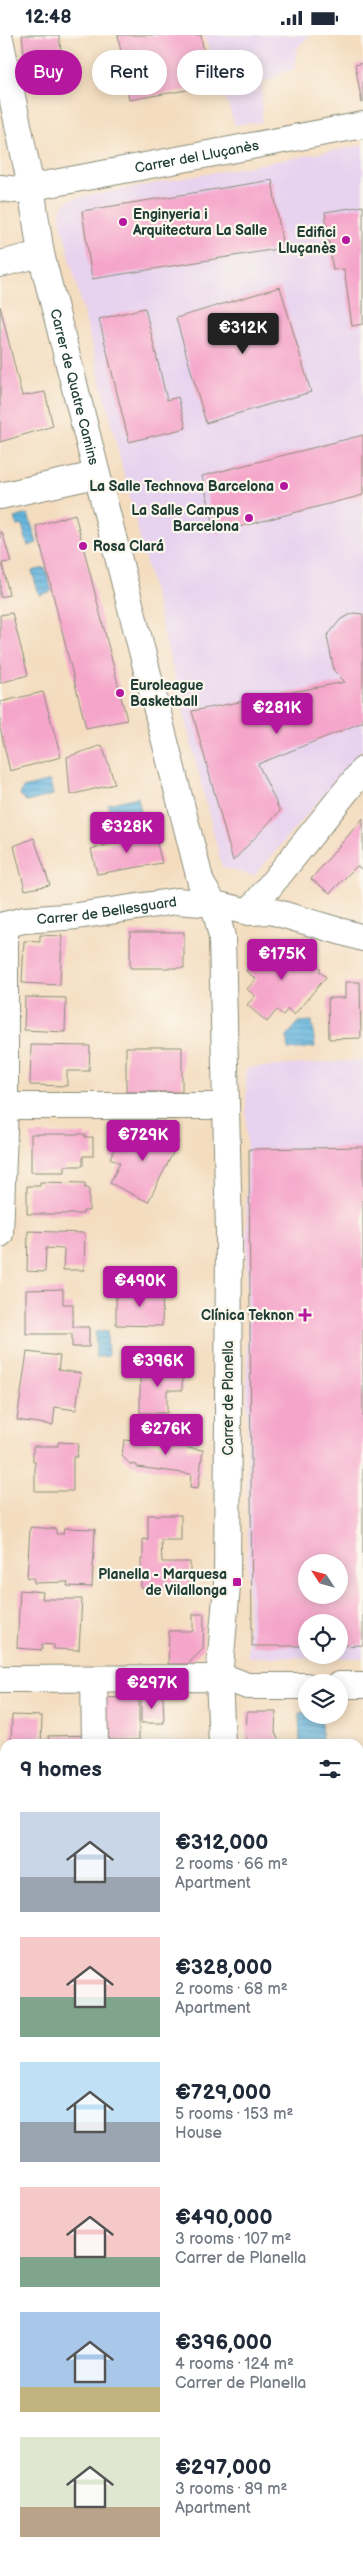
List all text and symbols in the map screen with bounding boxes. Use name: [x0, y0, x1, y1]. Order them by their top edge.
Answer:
text: 12:48: [25, 6, 72, 29]
chip: Buy: [15, 50, 82, 95]
chip: Rent: [92, 50, 167, 95]
chip: Filters: [177, 50, 263, 95]
street label: Carrer del Lluçanès: [133, 136, 260, 176]
place label: Enginyeria i Arquitectura La Salle: [132, 206, 267, 239]
marker: Enginyeria i Arquitectura La Salle: [117, 216, 129, 228]
place label: Edifici Lluçanès: [278, 224, 336, 257]
marker: Edifici Lluçanès: [340, 234, 352, 246]
street label: Carrer de Quatre Camins: [47, 307, 103, 467]
pin: €312K: [208, 313, 278, 355]
text: €312K: [219, 319, 267, 338]
place label: La Salle Technova Barcelona: [89, 478, 274, 495]
marker: La Salle Technova Barcelona: [278, 480, 290, 492]
place label: La Salle Campus Barcelona: [131, 502, 239, 535]
marker: La Salle Campus Barcelona: [243, 512, 255, 524]
place label: Rosa Clará: [93, 538, 164, 555]
marker: Rosa Clará: [77, 540, 89, 552]
place label: Euroleague Basketball: [130, 677, 203, 710]
marker: Euroleague Basketball: [114, 687, 126, 699]
pin: €281K: [242, 693, 312, 735]
text: €281K: [253, 699, 301, 718]
pin: €328K: [92, 811, 162, 854]
text: €328K: [101, 818, 153, 837]
street label: Carrer de Bellesguard: [36, 893, 178, 928]
pin: €175K: [247, 939, 317, 981]
text: €175K: [258, 945, 306, 964]
pin: €729K: [108, 1119, 178, 1162]
text: €729K: [118, 1126, 168, 1145]
pin: €490K: [105, 1265, 175, 1308]
text: €490K: [114, 1272, 166, 1291]
place label: Clínica Teknon: [201, 1307, 294, 1324]
marker: Clínica Teknon: [298, 1308, 312, 1322]
street label: Carrer de Planella: [220, 1340, 237, 1455]
pin: €396K: [123, 1345, 193, 1388]
text: €396K: [132, 1352, 184, 1371]
pin: €276K: [131, 1413, 201, 1456]
text: €276K: [141, 1420, 191, 1439]
north arrow: [298, 1554, 348, 1604]
map controls: [298, 1554, 348, 1724]
place label: Planella - Marquesa de Vilallonga: [98, 1566, 227, 1599]
marker: Planella - Marquesa de Vilallonga: [231, 1576, 243, 1588]
button: locate: [298, 1614, 348, 1664]
pin: €297K: [117, 1667, 187, 1710]
text: €297K: [127, 1674, 177, 1693]
button: layers: [298, 1674, 348, 1724]
icon: filters: [316, 1755, 344, 1783]
text: 9 homes: [20, 1757, 102, 1782]
text: €312,000: [175, 1830, 268, 1855]
icon: home: [60, 1832, 120, 1892]
text: 2 rooms · 66 m²: [175, 1855, 288, 1874]
text: Apartment: [175, 1874, 251, 1893]
text: €328,000: [175, 1955, 272, 1980]
icon: home: [60, 1957, 120, 2017]
text: 2 rooms · 68 m²: [175, 1980, 288, 1999]
text: Apartment: [175, 1999, 251, 2018]
text: €729,000: [175, 2080, 271, 2105]
icon: home: [60, 2082, 120, 2142]
text: 5 rooms · 153 m²: [175, 2105, 293, 2124]
text: House: [175, 2124, 222, 2143]
text: €490,000: [175, 2205, 273, 2230]
icon: home: [60, 2207, 120, 2267]
text: 3 rooms · 107 m²: [175, 2230, 291, 2249]
text: Carrer de Planella: [175, 2249, 306, 2268]
text: €396,000: [175, 2330, 272, 2355]
icon: home: [60, 2332, 120, 2392]
text: 4 rooms · 124 m²: [175, 2355, 294, 2374]
text: Carrer de Planella: [175, 2374, 306, 2393]
text: €297,000: [175, 2455, 271, 2480]
icon: home: [60, 2457, 120, 2517]
text: 3 rooms · 89 m²: [175, 2480, 287, 2499]
text: Apartment: [175, 2499, 251, 2518]

